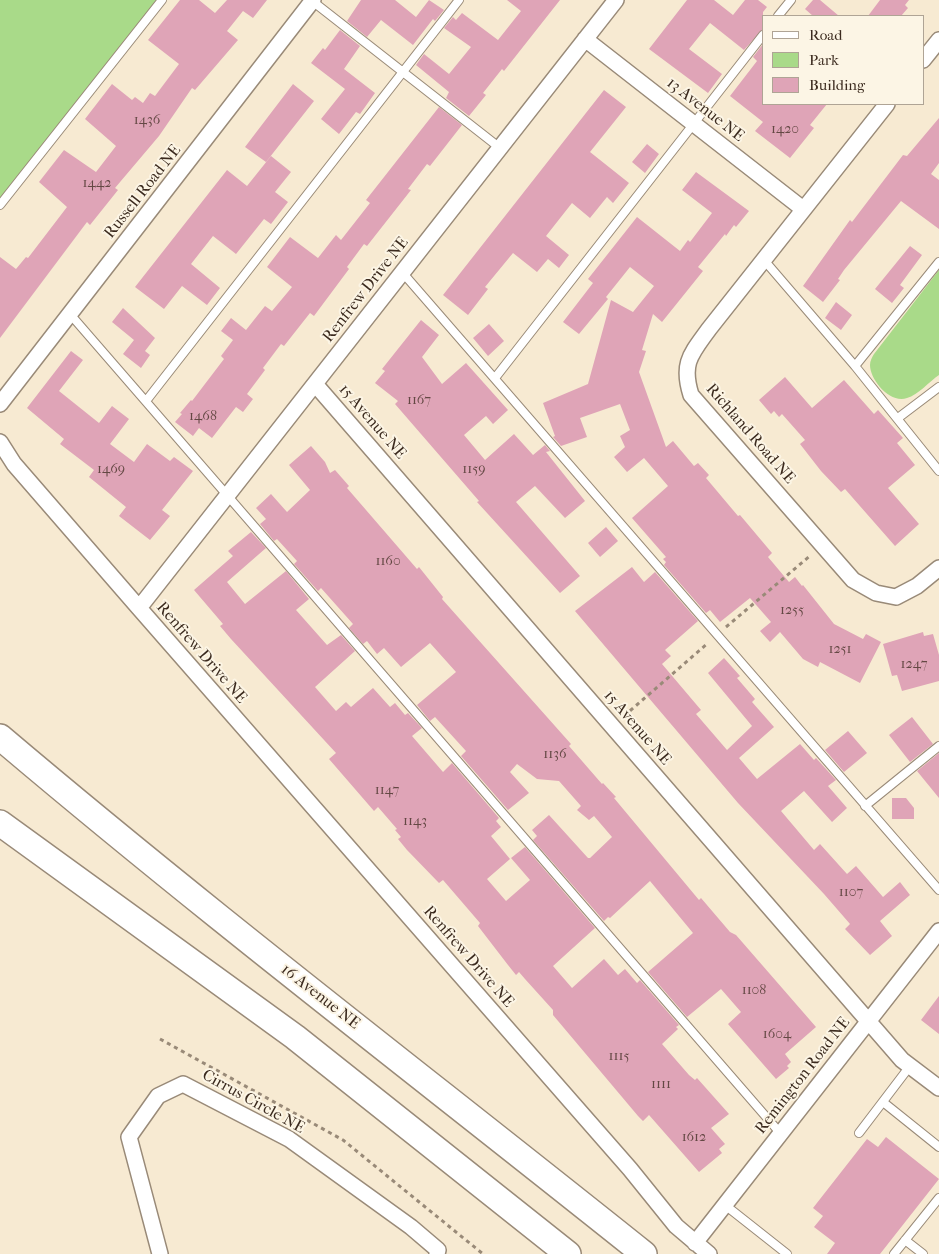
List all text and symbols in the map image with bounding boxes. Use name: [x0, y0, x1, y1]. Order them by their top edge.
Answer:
legend: [762, 15, 924, 105]
text: Road: [809, 26, 842, 44]
text: Park: [809, 51, 839, 69]
street label: 13 Avenue NE: [663, 74, 747, 146]
text: Building: [809, 76, 865, 94]
house number: 1436: [134, 113, 160, 129]
house number: 1420: [771, 122, 799, 138]
street label: Russell Road NE: [101, 141, 185, 243]
house number: 1442: [83, 176, 111, 192]
street label: Renfrew Drive NE: [319, 234, 413, 346]
street label: Richland Road NE: [701, 380, 799, 488]
street label: 15 Avenue NE: [334, 381, 410, 463]
house number: 1167: [407, 393, 431, 409]
house number: 1468: [189, 409, 217, 425]
house number: 1469: [97, 462, 125, 478]
house number: 1159: [462, 462, 486, 478]
house number: 1160: [375, 554, 401, 570]
street label: Renfrew Drive NE: [152, 598, 250, 708]
house number: 1255: [780, 603, 804, 619]
house number: 1251: [828, 642, 852, 658]
house number: 1247: [901, 657, 927, 673]
street label: 15 Avenue NE: [599, 687, 675, 769]
house number: 1136: [543, 747, 567, 763]
house number: 1147: [375, 783, 399, 799]
house number: 1143: [403, 814, 427, 830]
house number: 1107: [839, 885, 863, 901]
street label: Renfrew Drive NE: [419, 902, 517, 1012]
street label: 16 Avenue NE: [277, 960, 363, 1034]
house number: 1108: [742, 983, 766, 999]
street label: Remington Road NE: [751, 1014, 855, 1138]
house number: 1604: [763, 1027, 791, 1043]
house number: 1115: [609, 1049, 629, 1065]
street label: Cirrus Circle NE: [198, 1066, 308, 1138]
house number: 1111: [651, 1077, 671, 1093]
house number: 1612: [682, 1130, 706, 1146]

